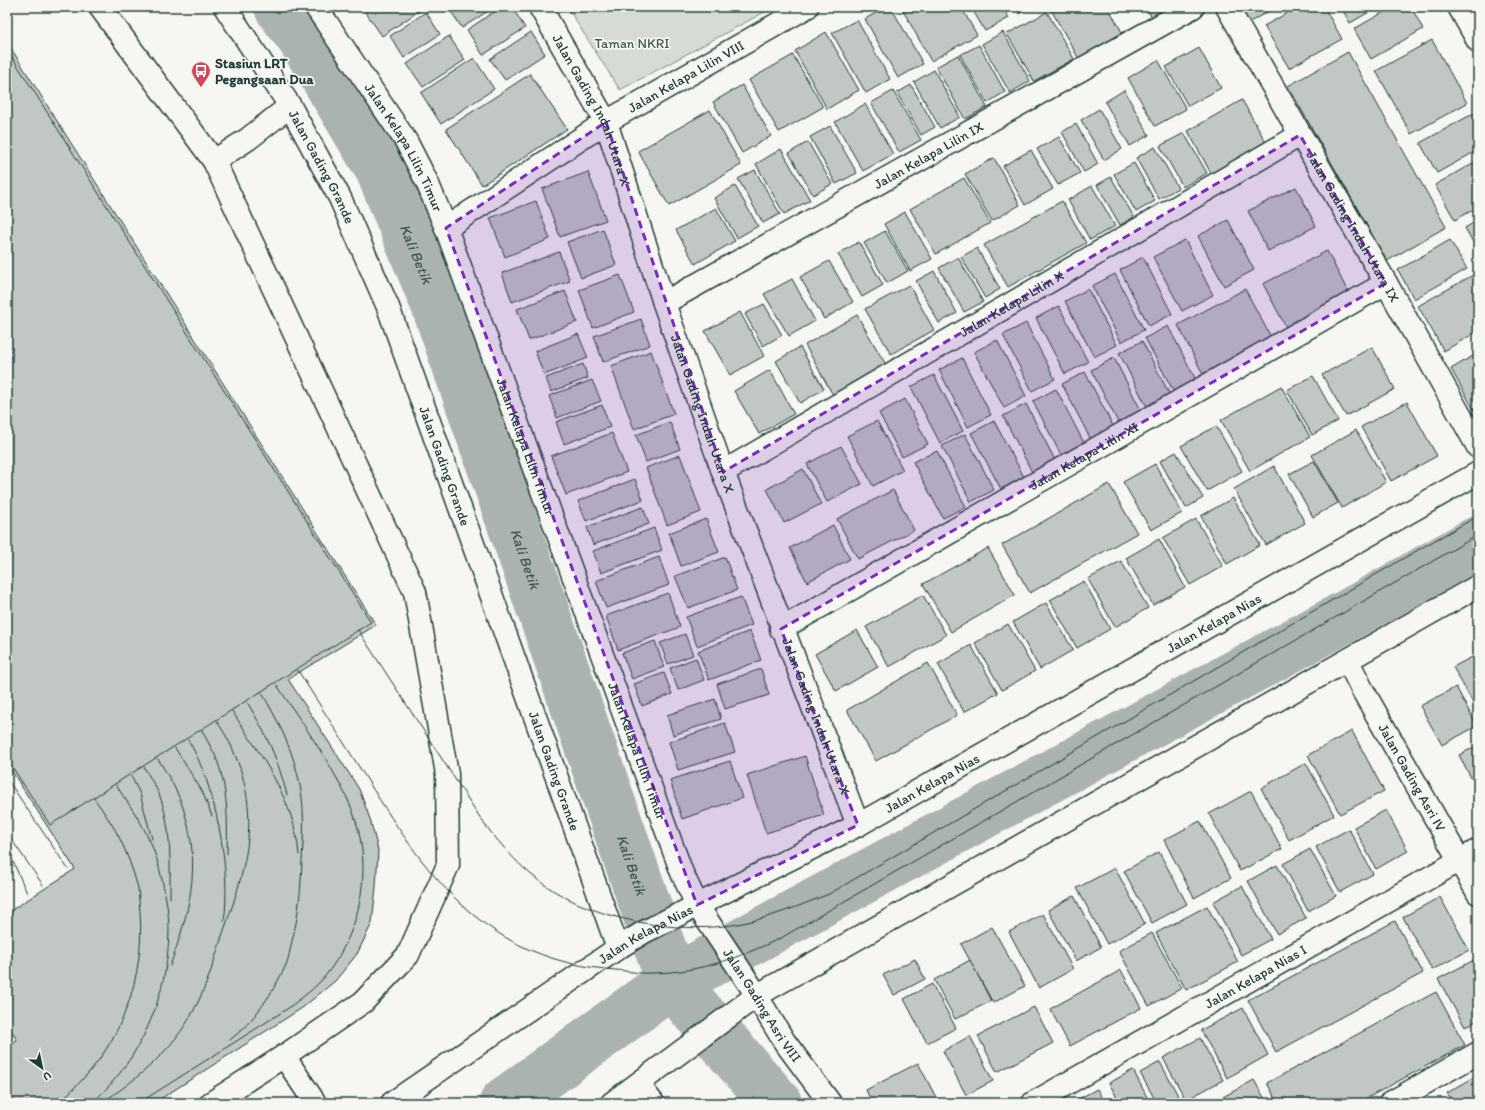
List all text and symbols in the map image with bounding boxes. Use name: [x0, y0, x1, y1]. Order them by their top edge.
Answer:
street label: Jalan Gading Indah Utara X: [548, 31, 634, 188]
park label: Taman NKRI: [594, 35, 670, 52]
street label: Jalan Kelapa Lilin VIII: [625, 37, 747, 117]
place label: Stasiun LRT Pegangsaan Dua: [215, 55, 314, 88]
bus stop icon: Stasiun LRT Pegangsaan Dua: [190, 60, 212, 88]
street label: Jalan Kelapa Lilin Timur: [361, 80, 447, 215]
street label: Jalan Gading Grande: [285, 107, 358, 226]
street label: Jalan Kelapa Lilin IX: [871, 118, 987, 193]
street label: Jalan Gading Indah Utara IX: [1303, 148, 1403, 305]
water label: Kali Betik: [396, 222, 437, 288]
street label: Jalan Kelapa Lilin X: [957, 267, 1067, 341]
street label: Jalan Gading Indah Utara X: [667, 332, 738, 495]
street label: Jalan Kelapa Lilin Timur: [493, 376, 559, 519]
street label: Jalan Gading Grande: [415, 404, 474, 528]
street label: Jalan Kelapa Lilin XI: [1027, 418, 1142, 494]
water label: Kali Betik: [506, 526, 544, 593]
street label: Jalan Kelapa Nias: [1164, 590, 1264, 657]
street label: Jalan Gading Indah Utara X: [778, 635, 854, 797]
street label: Jalan Kelapa Lilin Timur: [604, 680, 670, 823]
street label: Jalan Gading Grande: [525, 709, 583, 833]
street label: Jalan Gading Asri IV: [1374, 721, 1450, 835]
street label: Jalan Kelapa Nias: [882, 750, 983, 817]
water label: Kali Betik: [613, 832, 651, 899]
street label: Jalan Kelapa Nias: [595, 901, 696, 968]
street label: Jalan Kelapa Nias I: [1202, 941, 1310, 1013]
street label: Jalan Gading Asri VIII: [719, 945, 805, 1066]
north arrow: [22, 1048, 62, 1088]
text: U: [41, 1069, 54, 1083]

